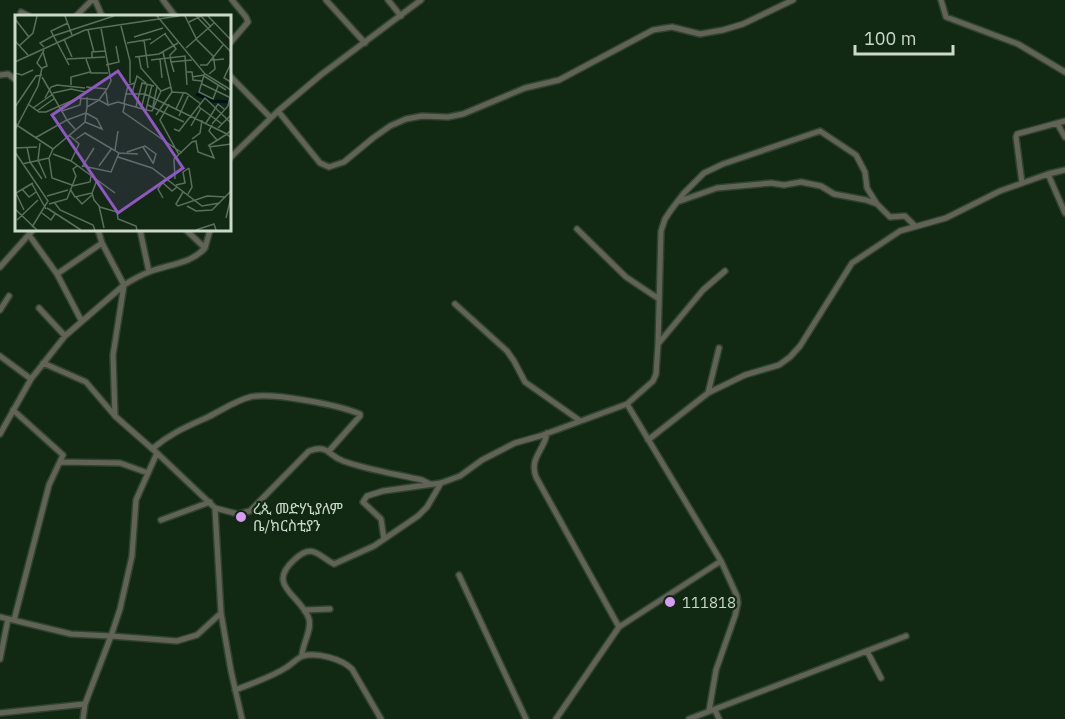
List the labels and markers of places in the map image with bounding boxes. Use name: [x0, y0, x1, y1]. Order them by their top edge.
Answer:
place label: ረጲ መድሃኒያለም ቤ/ክርስቲያን: [253, 499, 343, 535]
marker: ረጲ መድሃኒያለም ቤ/ክርስቲያን: [234, 510, 248, 524]
place label: 111818: [682, 593, 736, 612]
marker: 111818: [663, 595, 677, 609]

